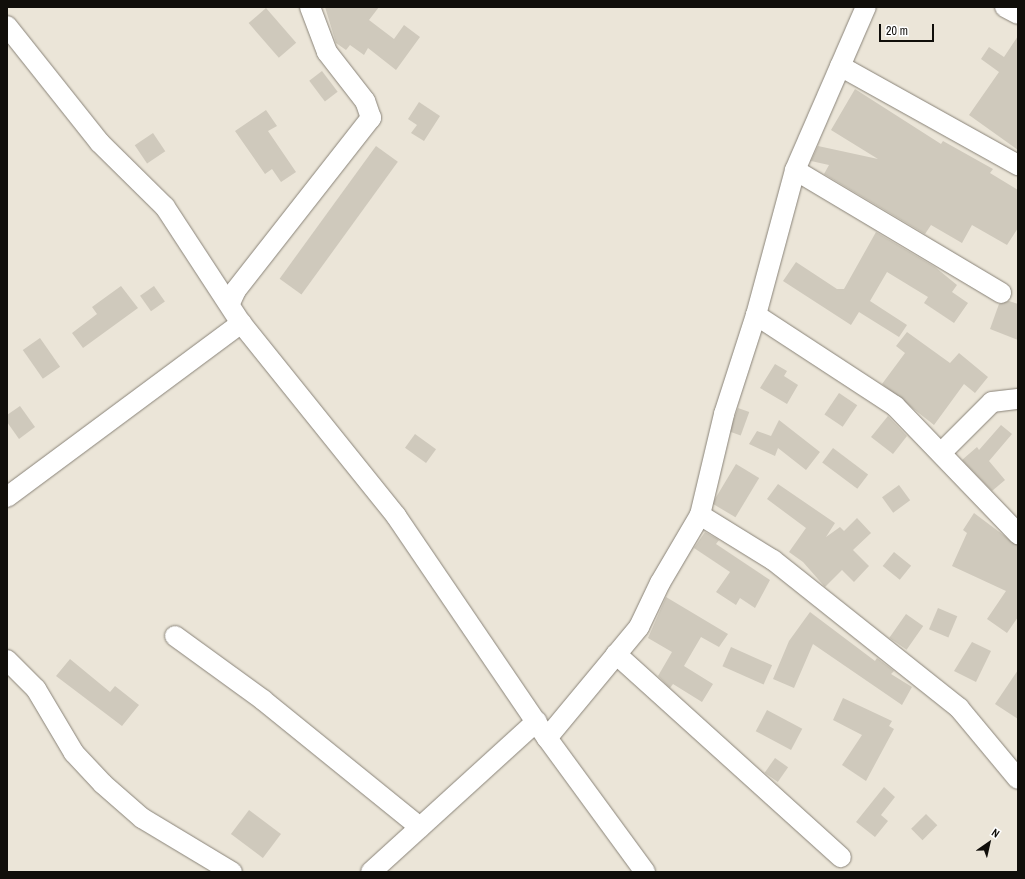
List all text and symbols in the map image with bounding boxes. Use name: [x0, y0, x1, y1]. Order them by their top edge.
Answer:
scale bar: [881, 16, 936, 42]
text: 20 m: [886, 23, 908, 39]
north arrow: [969, 823, 1009, 863]
text: N: [989, 825, 1002, 841]

